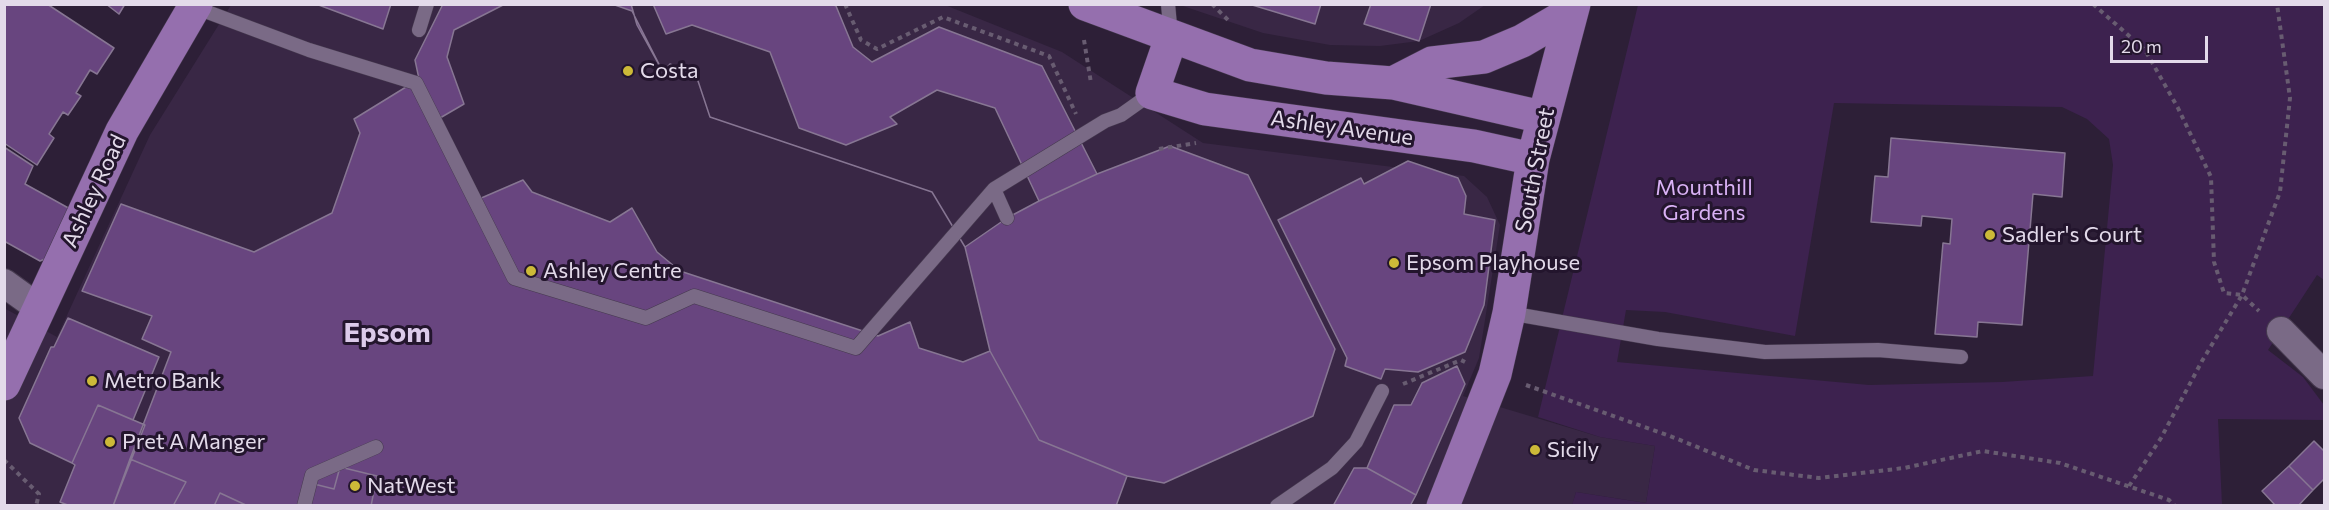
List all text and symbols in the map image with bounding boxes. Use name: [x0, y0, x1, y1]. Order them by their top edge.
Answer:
scale bar: [2113, 24, 2210, 62]
text: 20 m: [2121, 35, 2162, 57]
place label: Costa: [640, 58, 698, 84]
marker: Costa: [621, 64, 635, 78]
street label: Ashley Avenue: [1269, 105, 1415, 151]
street label: South Street: [1510, 105, 1560, 235]
street label: Ashley Road: [56, 130, 132, 252]
park label: Mounthill Gardens: [1655, 175, 1753, 226]
place label: Sadler's Court: [2002, 222, 2142, 248]
marker: Sadler's Court: [1983, 228, 1997, 242]
place label: Epsom Playhouse: [1406, 250, 1580, 276]
marker: Epsom Playhouse: [1387, 256, 1401, 270]
place label: Ashley Centre: [543, 258, 682, 284]
marker: Ashley Centre: [524, 264, 538, 278]
district label: Epsom: [343, 316, 431, 350]
place label: Metro Bank: [104, 368, 221, 394]
marker: Metro Bank: [85, 374, 99, 388]
place label: Pret A Manger: [122, 429, 265, 455]
marker: Pret A Manger: [103, 435, 117, 449]
place label: Sicily: [1547, 437, 1599, 463]
marker: Sicily: [1528, 443, 1542, 457]
place label: NatWest: [367, 473, 456, 499]
marker: NatWest: [348, 479, 362, 493]

